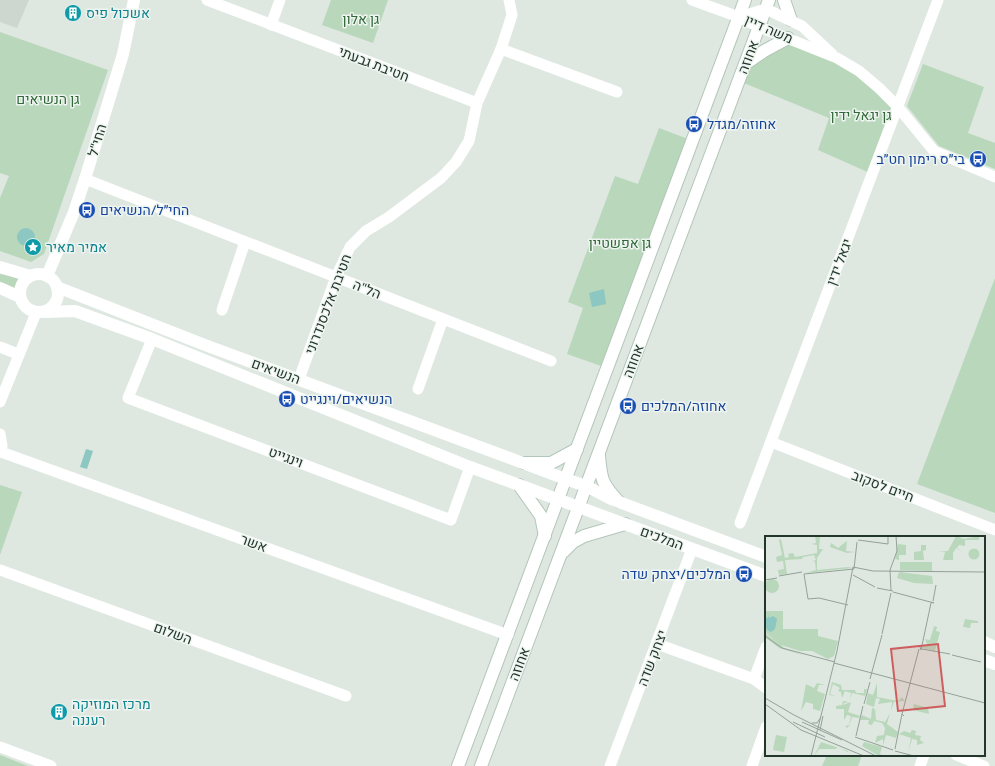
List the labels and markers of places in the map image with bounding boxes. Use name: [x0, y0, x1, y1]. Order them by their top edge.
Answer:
place label: אשכול פיס: [86, 2, 150, 23]
building icon: אשכול פיס: [63, 3, 83, 23]
place label: אחוזה/מגדל: [707, 113, 776, 134]
bus stop icon: אחוזה/מגדל: [684, 114, 704, 134]
place label: בי״ס רימון חט״ב: [876, 148, 966, 169]
bus stop icon: בי״ס רימון חט״ב: [968, 149, 988, 169]
place label: החי״ל/הנשיאים: [100, 199, 189, 220]
bus stop icon: החי״ל/הנשיאים: [77, 200, 97, 220]
place label: אמיר מאיר: [46, 236, 107, 257]
place icon: אמיר מאיר: [23, 237, 43, 257]
place label: הנשיאים/וינגייט: [300, 388, 392, 409]
bus stop icon: הנשיאים/וינגייט: [277, 389, 297, 409]
place label: אחוזה/המלכים: [641, 395, 727, 416]
bus stop icon: אחוזה/המלכים: [618, 396, 638, 416]
place label: המלכים/יצחק שדה: [621, 563, 731, 584]
bus stop icon: המלכים/יצחק שדה: [734, 564, 754, 584]
place label: מרכז המוזיקה רעננה: [72, 693, 151, 730]
building icon: מרכז המוזיקה רעננה: [49, 702, 69, 722]

